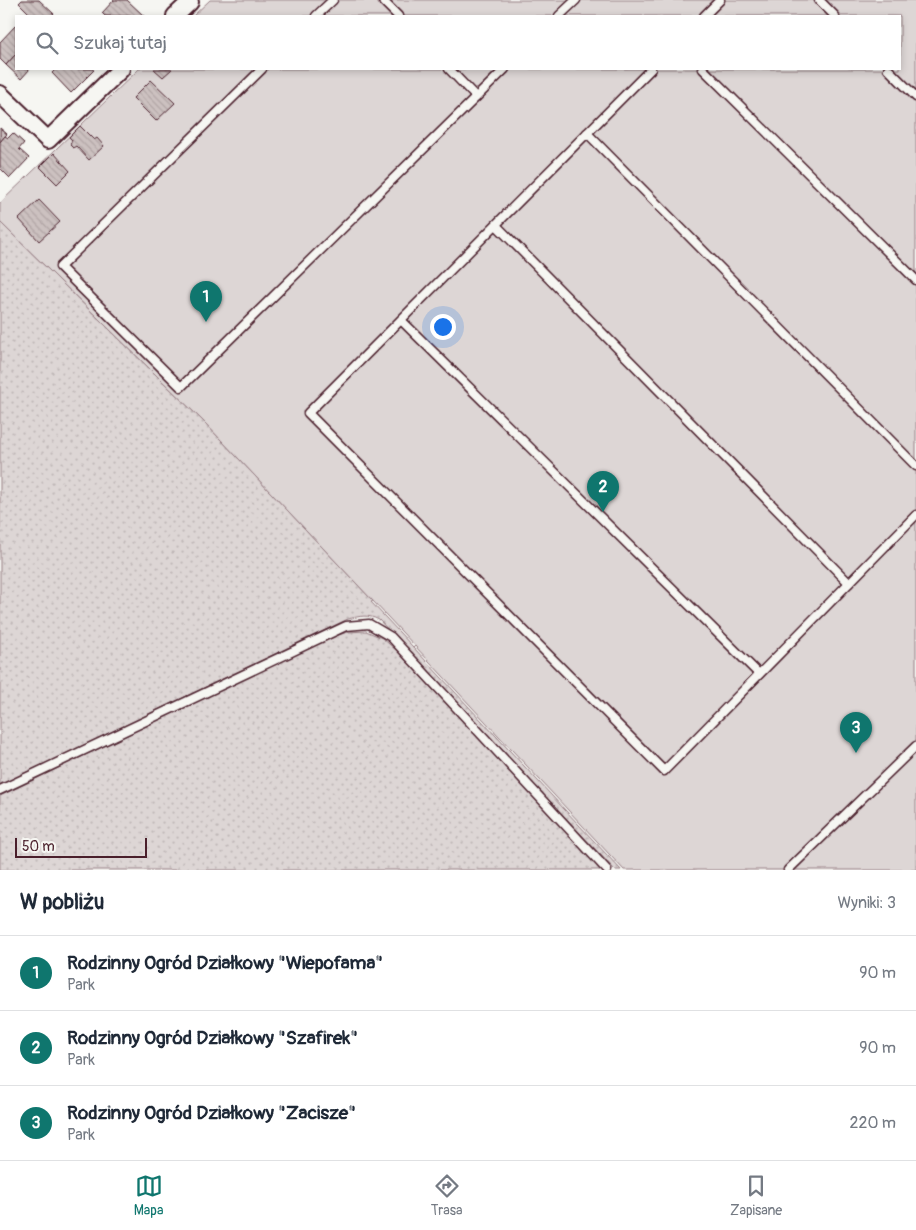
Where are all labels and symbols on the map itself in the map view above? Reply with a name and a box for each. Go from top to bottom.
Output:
pin: 1 [190,281,222,322]
your location [430,314,456,340]
pin: 2 [587,471,619,512]
pin: 3 [840,712,872,753]
scale bar [15,835,148,858]

